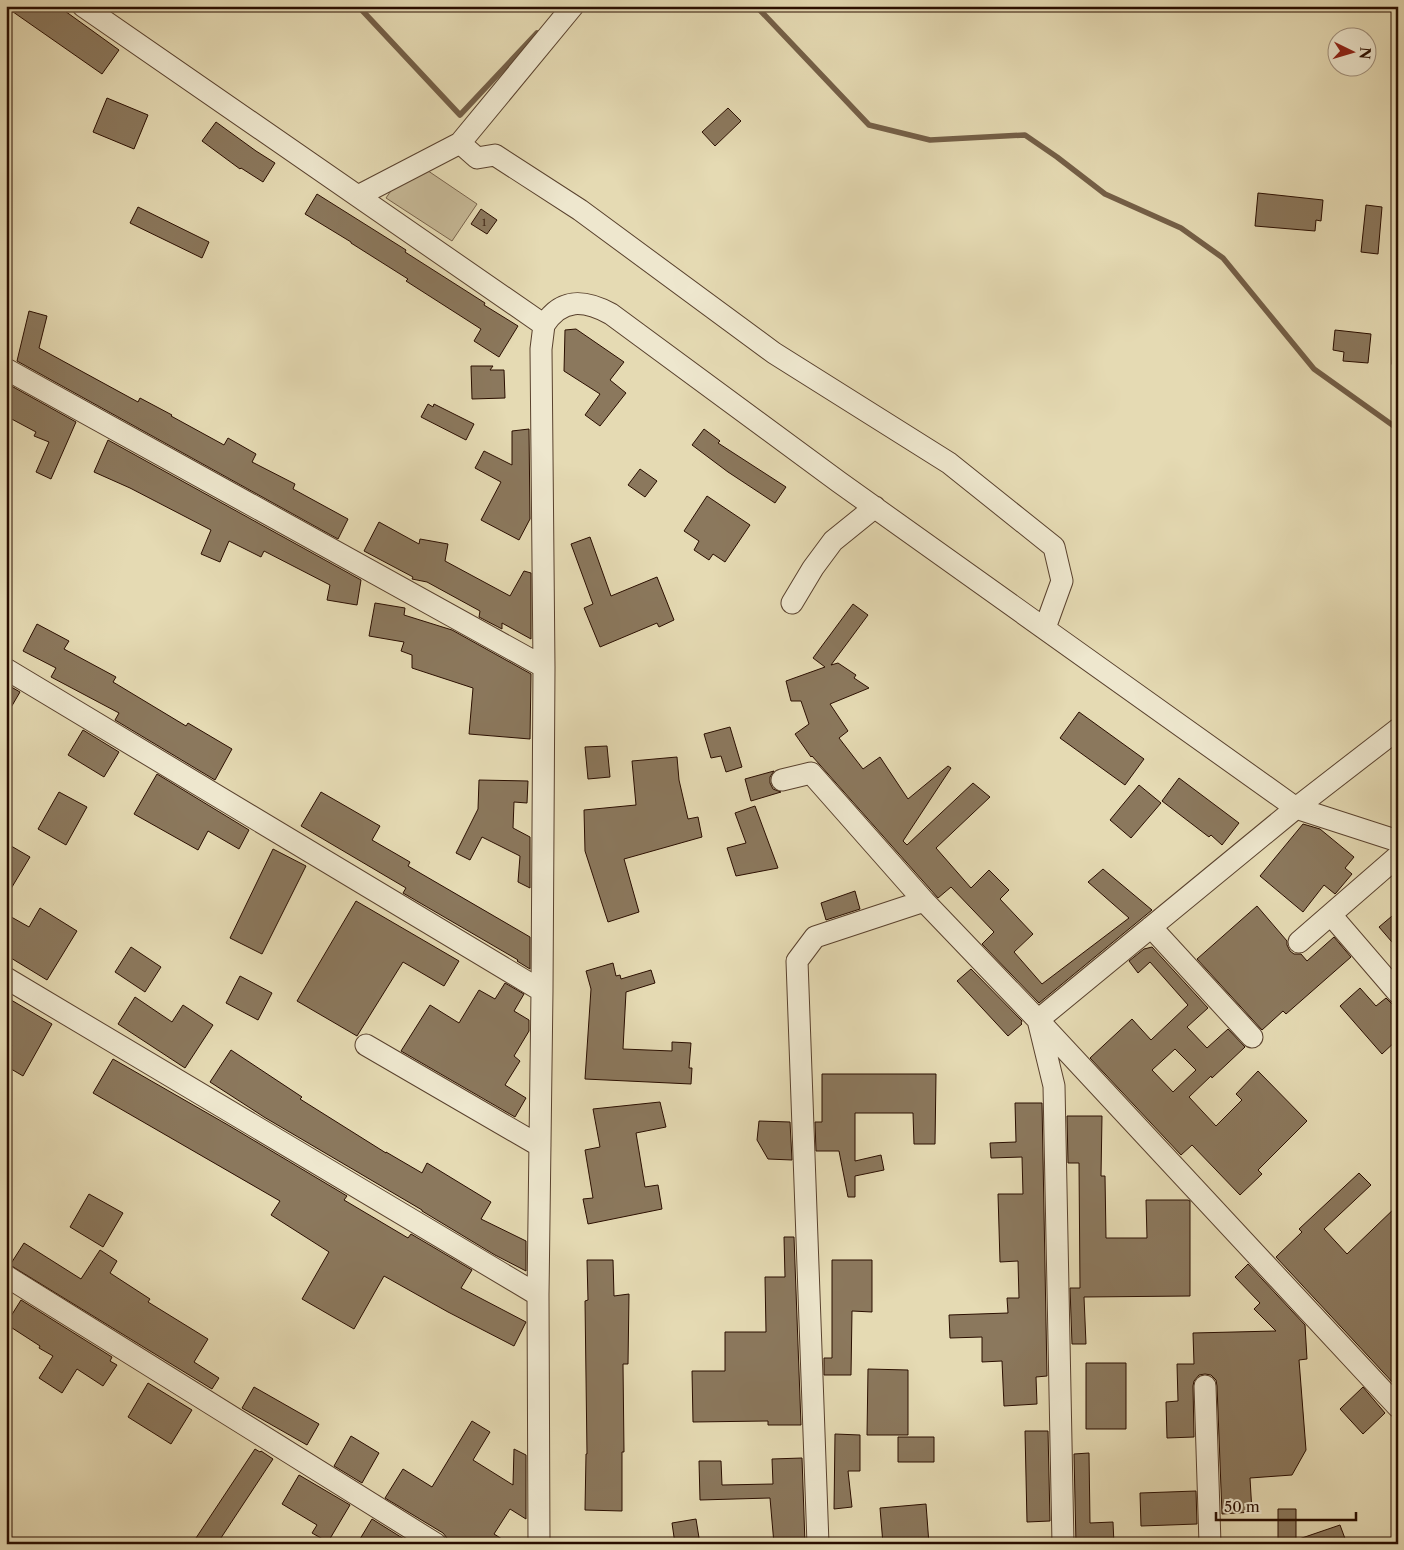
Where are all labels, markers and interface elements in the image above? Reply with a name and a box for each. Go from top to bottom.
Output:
north arrow [1326,28,1376,78]
text: N [1355,46,1374,60]
house number: 1 [482,216,487,229]
scale bar [1216,1490,1356,1522]
text: 50 m [1224,1497,1260,1516]

